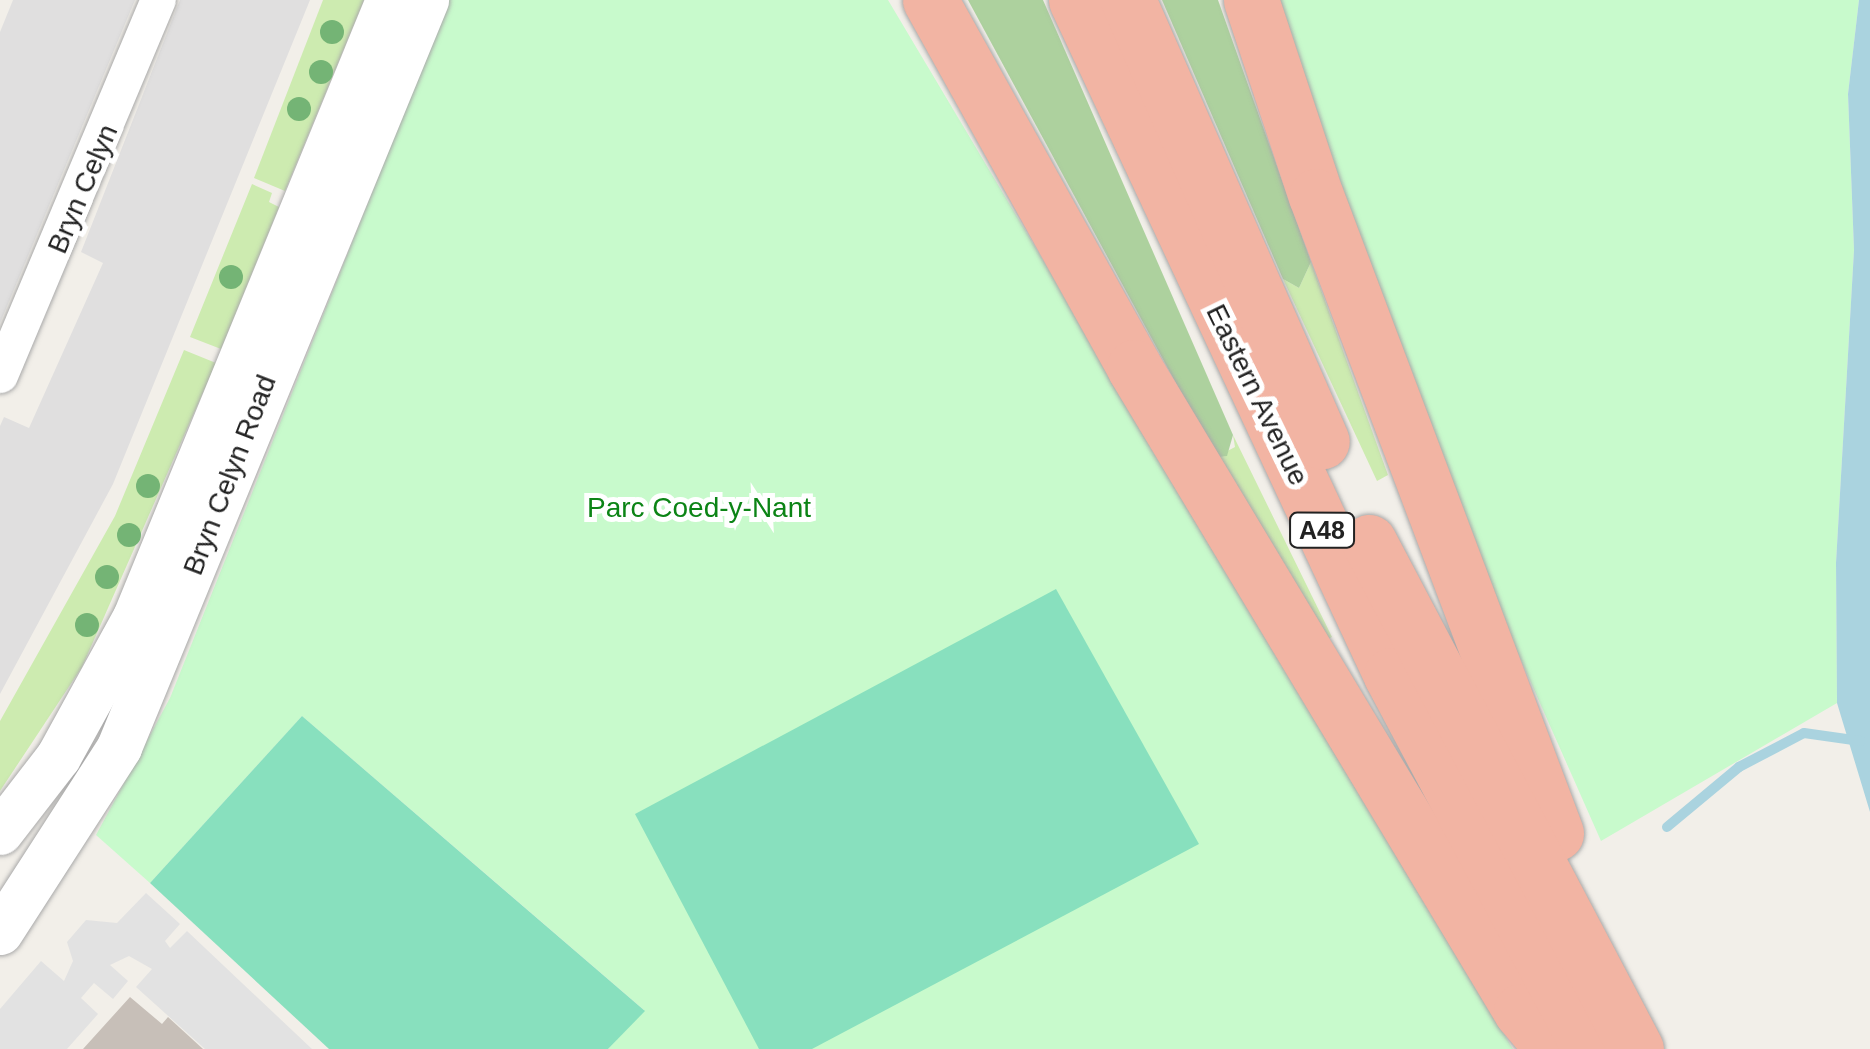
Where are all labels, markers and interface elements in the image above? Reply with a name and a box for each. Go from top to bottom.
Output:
street label: Bryn Celyn [41,119,125,259]
street label: Eastern Avenue [1198,298,1316,492]
street label: Bryn Celyn Road [176,370,284,580]
park label: Parc Coed-y-Nant [587,491,811,525]
road number: A48 [1287,510,1357,550]

